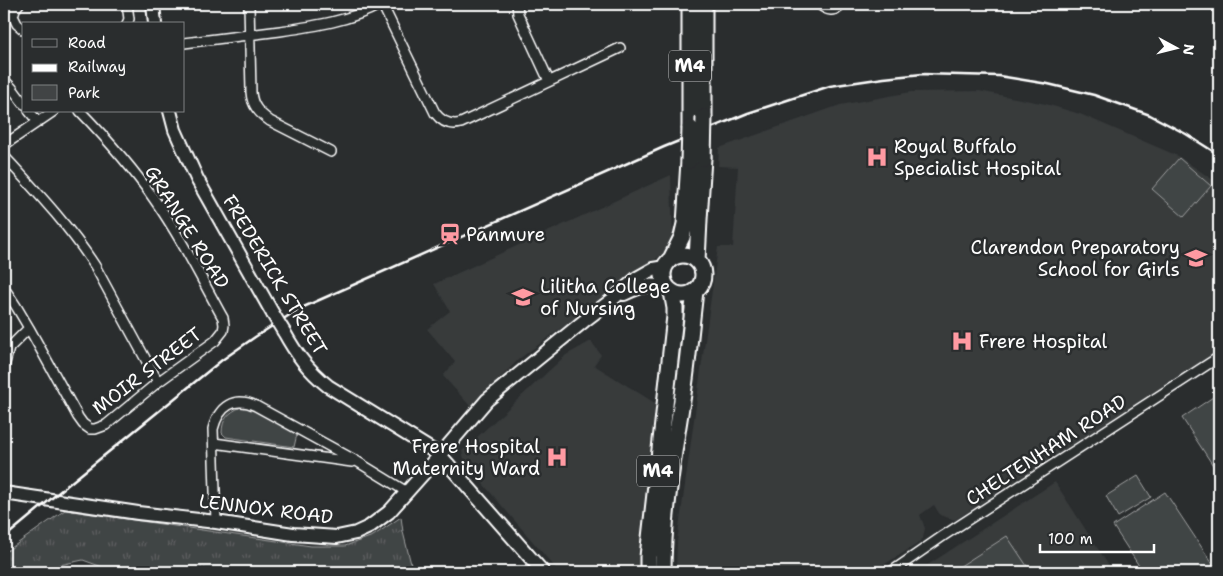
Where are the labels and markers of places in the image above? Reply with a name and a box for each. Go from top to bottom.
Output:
place label: Royal Buffalo Specialist Hospital [894,134,1061,181]
hospital icon: Royal Buffalo Specialist Hospital [864,144,890,170]
station icon: Panmure [437,221,463,247]
place label: Panmure [466,222,545,247]
place label: Clarendon Preparatory School for Girls [971,235,1180,282]
school or university icon: Clarendon Preparatory School for Girls [1183,245,1209,271]
place label: Lilitha College of Nursing [540,274,671,321]
school or university icon: Lilitha College of Nursing [510,284,536,310]
hospital icon: Frere Hospital [949,328,975,354]
place label: Frere Hospital [979,329,1108,354]
place label: Frere Hospital Maternity Ward [393,434,540,481]
hospital icon: Frere Hospital Maternity Ward [544,444,570,470]

